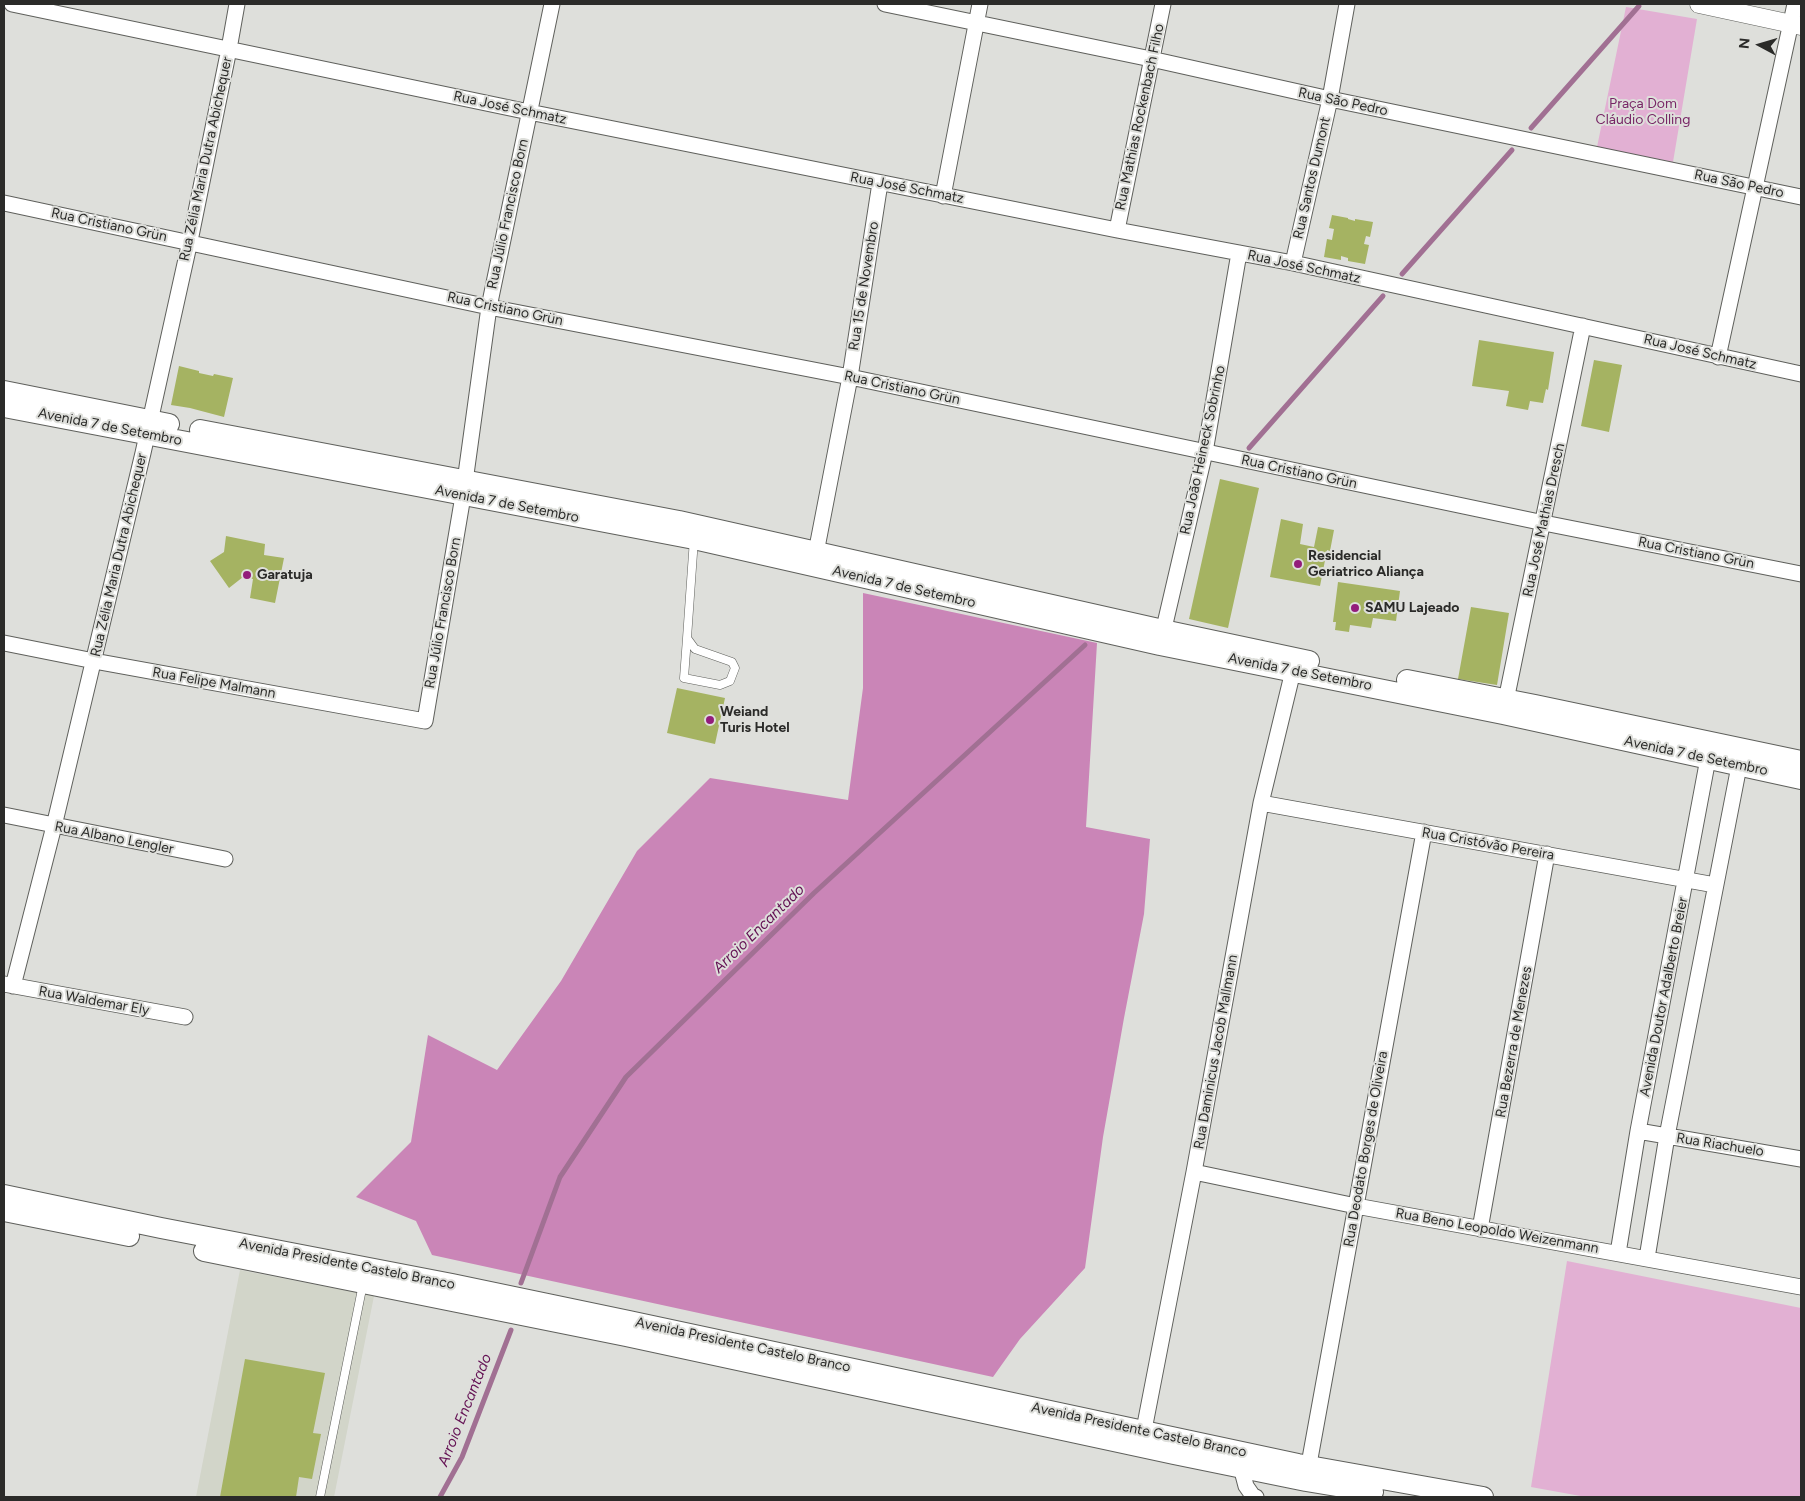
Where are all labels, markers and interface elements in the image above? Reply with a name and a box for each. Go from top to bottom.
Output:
north arrow [1735,20,1785,70]
street label: Rua Mathias Rockenbach Filho [1112,22,1168,212]
text: N [1736,37,1754,50]
street label: Rua Zélia Maria Dutra Abichequer [176,55,236,263]
street label: Rua São Pedro [1297,84,1389,120]
street label: Rua José Schmatz [452,88,568,128]
park label: Praça Dom Cláudio Colling [1596,96,1690,128]
street label: Rua Santos Dumont [1290,115,1334,241]
street label: Rua Júlio Francisco Born [484,137,532,291]
street label: Rua São Pedro [1693,166,1785,202]
street label: Rua José Schmatz [849,169,965,207]
street label: Rua Cristiano Grün [50,205,168,245]
street label: Rua 15 de Novembro [846,220,882,352]
street label: Rua José Schmatz [1246,247,1362,287]
street label: Rua Cristiano Grün [446,289,564,329]
street label: Rua José Schmatz [1642,331,1758,373]
street label: Rua João Heineck Sobrinho [1177,364,1229,536]
street label: Rua Cristiano Grün [843,368,961,408]
street label: Avenida 7 de Setembro [37,405,183,449]
street label: Rua José Mathias Dresch [1520,442,1568,598]
street label: Rua Zélia Maria Dutra Abichequer [87,451,151,659]
street label: Rua Cristiano Grün [1240,452,1358,492]
street label: Avenida 7 de Setembro [434,482,580,526]
street label: Rua Cristiano Grün [1637,534,1755,572]
street label: Rua Júlio Francisco Born [421,536,465,690]
place label: Residencial Geriatrico Aliança [1308,548,1424,580]
marker: Residencial Geriatrico Aliança [1292,558,1304,570]
street label: Avenida 7 de Setembro [831,562,977,612]
place label: Garatuja [257,567,313,583]
marker: Garatuja [241,569,253,581]
place label: SAMU Lajeado [1365,600,1459,616]
marker: SAMU Lajeado [1349,602,1361,614]
street label: Avenida 7 de Setembro [1227,650,1373,694]
street label: Rua Felipe Malmann [151,664,277,702]
place label: Weiand Turis Hotel [720,704,790,736]
marker: Weiand Turis Hotel [704,714,716,726]
street label: Avenida 7 de Setembro [1623,733,1769,779]
street label: Rua Albano Lengler [53,818,175,858]
street label: Rua Cristóvão Pereira [1421,824,1555,864]
water label: Arroio Encantado [710,881,808,977]
street label: Avenida Doutor Adalberto Breier [1636,896,1692,1098]
street label: Rua Daminicus Jacob Mallmann [1191,954,1241,1150]
street label: Rua Bezerra de Menezes [1492,965,1536,1119]
street label: Rua Waldemar Ely [37,983,151,1019]
street label: Rua Deodato Borges de Oliveira [1341,1050,1391,1248]
street label: Rua Riachuelo [1675,1130,1765,1160]
street label: Rua Beno Leopoldo Weizenmann [1394,1205,1600,1257]
street label: Avenida Presidente Castelo Branco [238,1235,456,1293]
street label: Avenida Presidente Castelo Branco [634,1314,852,1376]
water label: Arroio Encantado [434,1351,496,1469]
street label: Avenida Presidente Castelo Branco [1030,1399,1248,1461]

